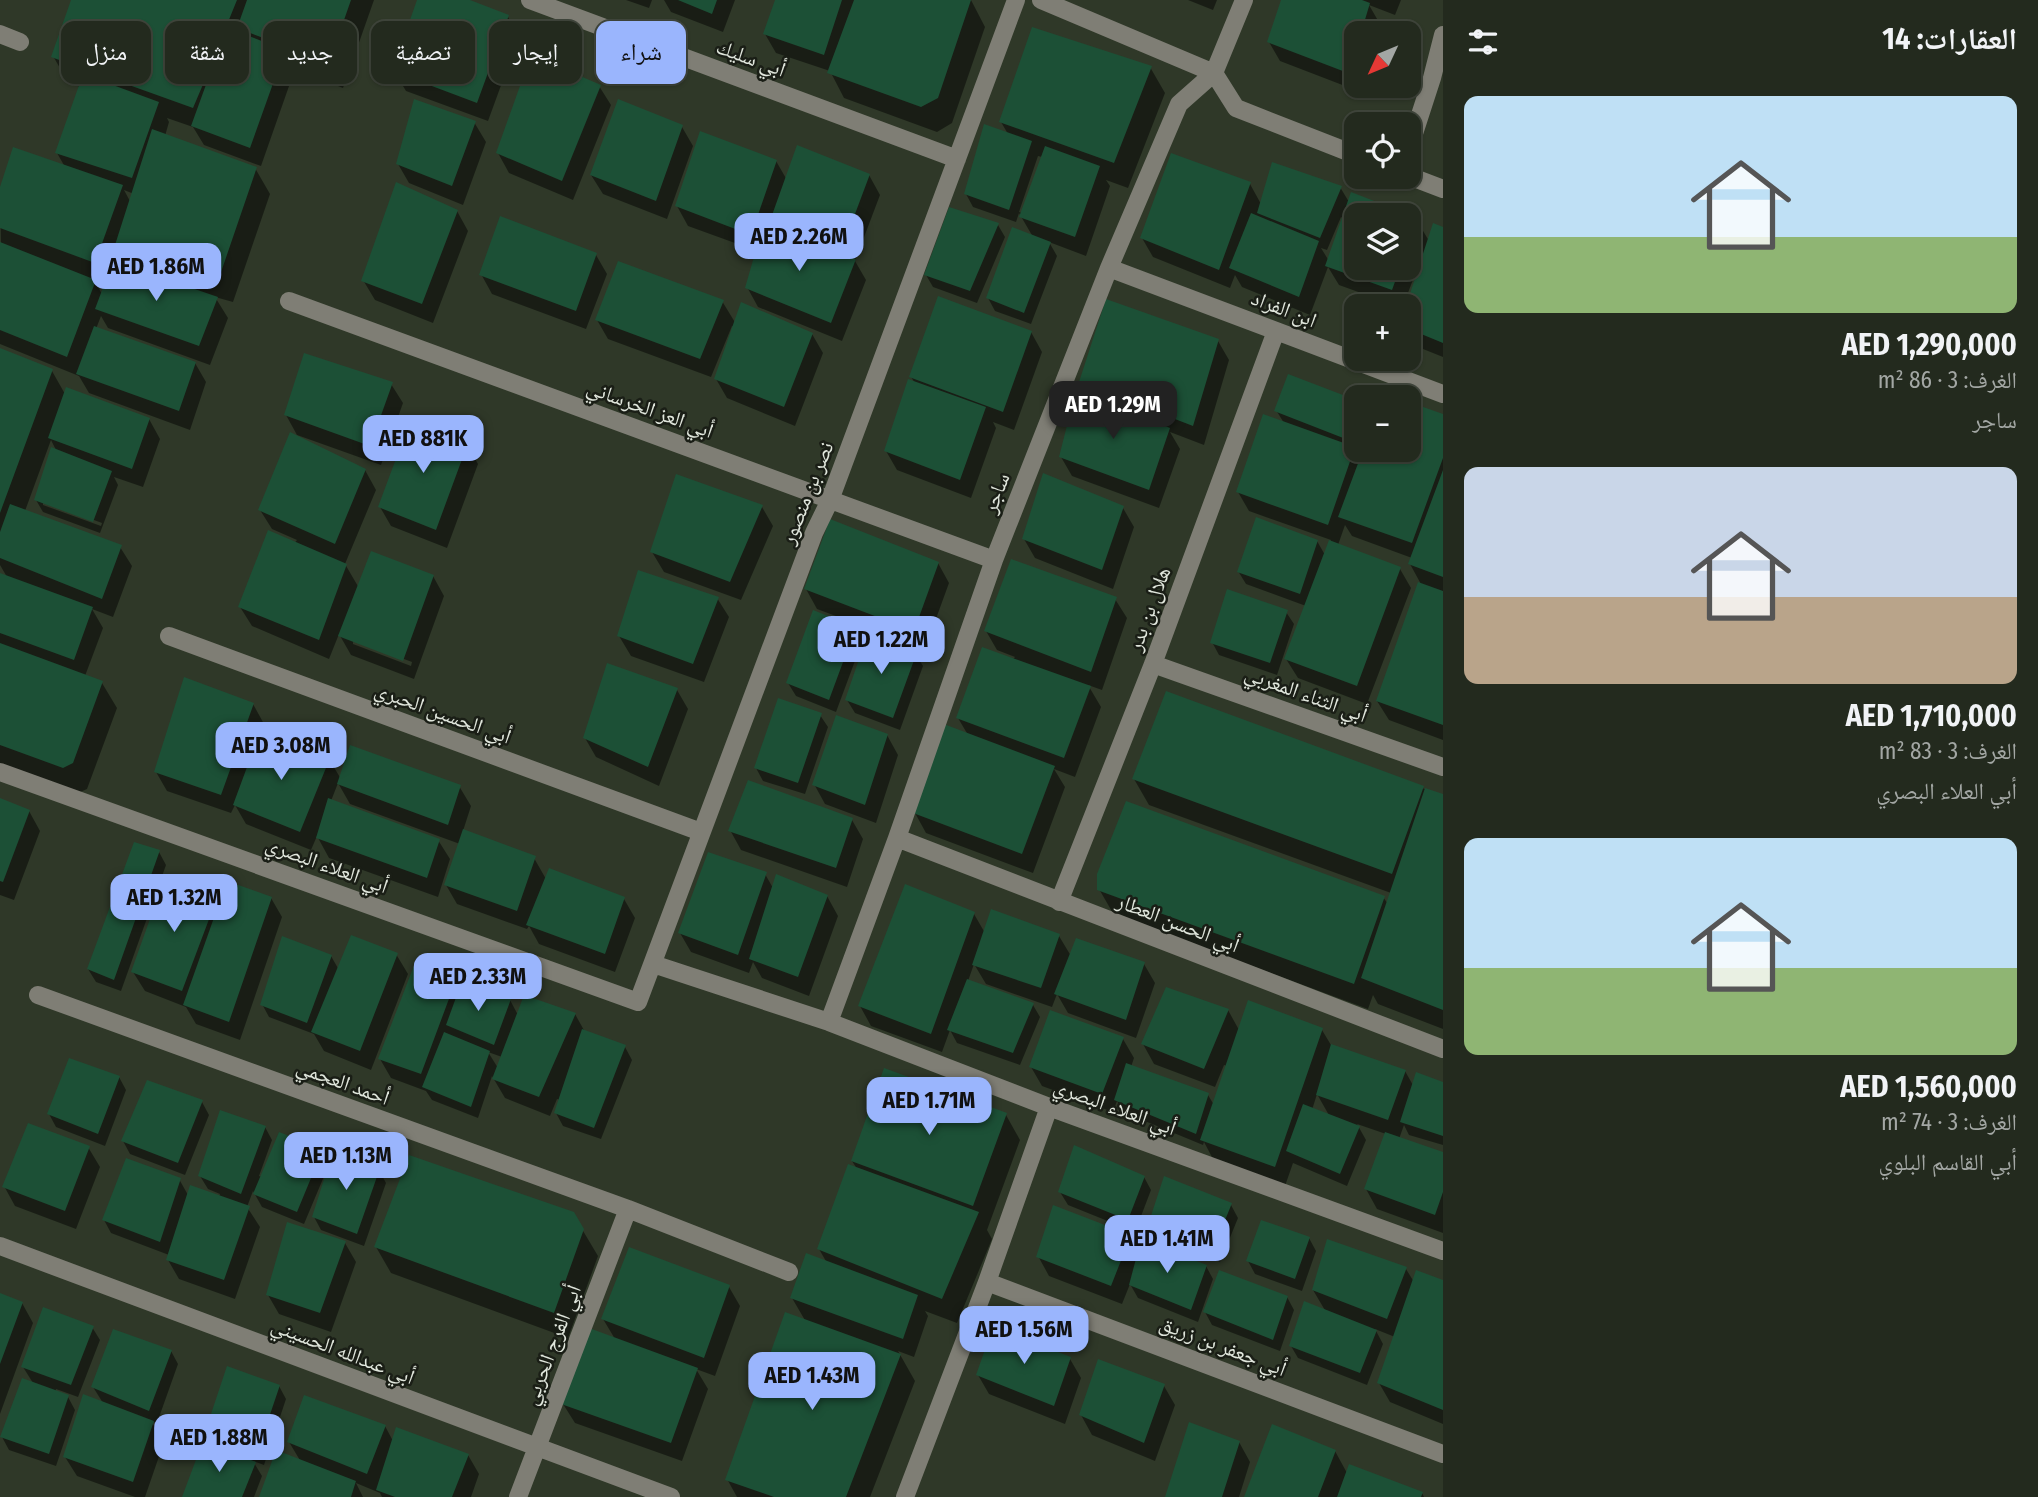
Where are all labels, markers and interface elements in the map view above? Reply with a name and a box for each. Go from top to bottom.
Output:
chip: منزل [61,21,151,84]
chip: شقة [165,21,249,84]
chip: جديد [263,21,357,84]
chip: تصفية [371,21,475,84]
chip: إيجار [489,21,582,84]
chip: شراء [596,21,686,84]
north arrow [1344,21,1421,98]
map controls [1344,21,1421,462]
text: العقارات: 14 [1882,21,2017,57]
icon: filters [1464,23,1502,61]
street label: أبي سليك [712,33,789,86]
button: locate [1344,112,1421,189]
icon: home [1678,142,1804,268]
button: layers [1344,203,1421,280]
pin: AED 2.26M [719,214,879,273]
text: AED 2.26M [750,222,848,250]
pin: AED 1.86M [76,244,236,303]
text: AED 1.86M [107,252,205,280]
street label: ابن الفراد [1248,285,1320,333]
button: + [1344,294,1421,371]
text: AED 1,290,000 [1842,327,2017,363]
text: الغرف: 3 · 86 m² [1878,366,2017,394]
street label: أبي العز الخرساني [582,374,717,447]
pin: AED 1.29M [1033,382,1193,441]
button: − [1344,385,1421,462]
text: AED 1.29M [1065,390,1161,418]
text: ساجر [1972,406,2017,434]
pin: AED 881K [351,416,495,475]
text: AED 881K [379,424,467,452]
street label: نصر بن منصور [774,438,839,549]
street label: ساجر [976,469,1015,518]
icon: home [1678,513,1804,639]
street label: هلال بن بدر [1121,563,1176,656]
pin: AED 1.22M [801,616,961,676]
text: AED 1.22M [834,625,928,653]
street label: أبي الثناء المغربي [1240,660,1371,731]
street label: أبي الحسين الحبري [370,676,515,753]
text: AED 1,710,000 [1846,698,2017,734]
pin: AED 3.08M [201,722,361,782]
text: AED 3.08M [232,731,330,759]
text: الغرف: 3 · 83 m² [1879,737,2017,765]
text: أبي العلاء البصري [1876,777,2017,805]
street label: أبي العلاء البصري [261,831,392,902]
pin: AED 1.32M [94,874,254,934]
text: AED 1.32M [126,883,222,911]
icon: home [1678,884,1804,1010]
street label: أبي الحسن العطار [1111,887,1243,961]
pin: AED 2.33M [398,954,558,1013]
text: AED 2.33M [430,962,526,990]
street label: أحمد العجمي [292,1053,393,1114]
text: AED 1,560,000 [1840,1069,2017,1105]
street label: أبي العلاء البصري [1049,1073,1180,1144]
pin: AED 1.71M [849,1078,1009,1137]
text: AED 1.71M [883,1086,975,1114]
text: الغرف: 3 · 74 m² [1881,1108,2017,1136]
pin: AED 1.13M [266,1132,426,1192]
text: AED 1.13M [300,1141,392,1169]
text: أبي القاسم البلوي [1879,1148,2017,1176]
pin: AED 1.41M [1087,1216,1247,1275]
text: AED 1.41M [1121,1224,1213,1252]
street label: أبي الفرج الحربي [517,1281,590,1410]
pin: AED 1.56M [944,1306,1104,1366]
street label: أبي جعفر بن زريق [1155,1310,1290,1385]
street label: أبي عبدالله الحسيني [267,1312,418,1393]
text: AED 1.56M [976,1315,1072,1343]
pin: AED 1.43M [732,1352,892,1412]
text: AED 1.43M [764,1361,860,1389]
pin: AED 1.88M [139,1414,299,1474]
text: AED 1.88M [170,1423,268,1451]

